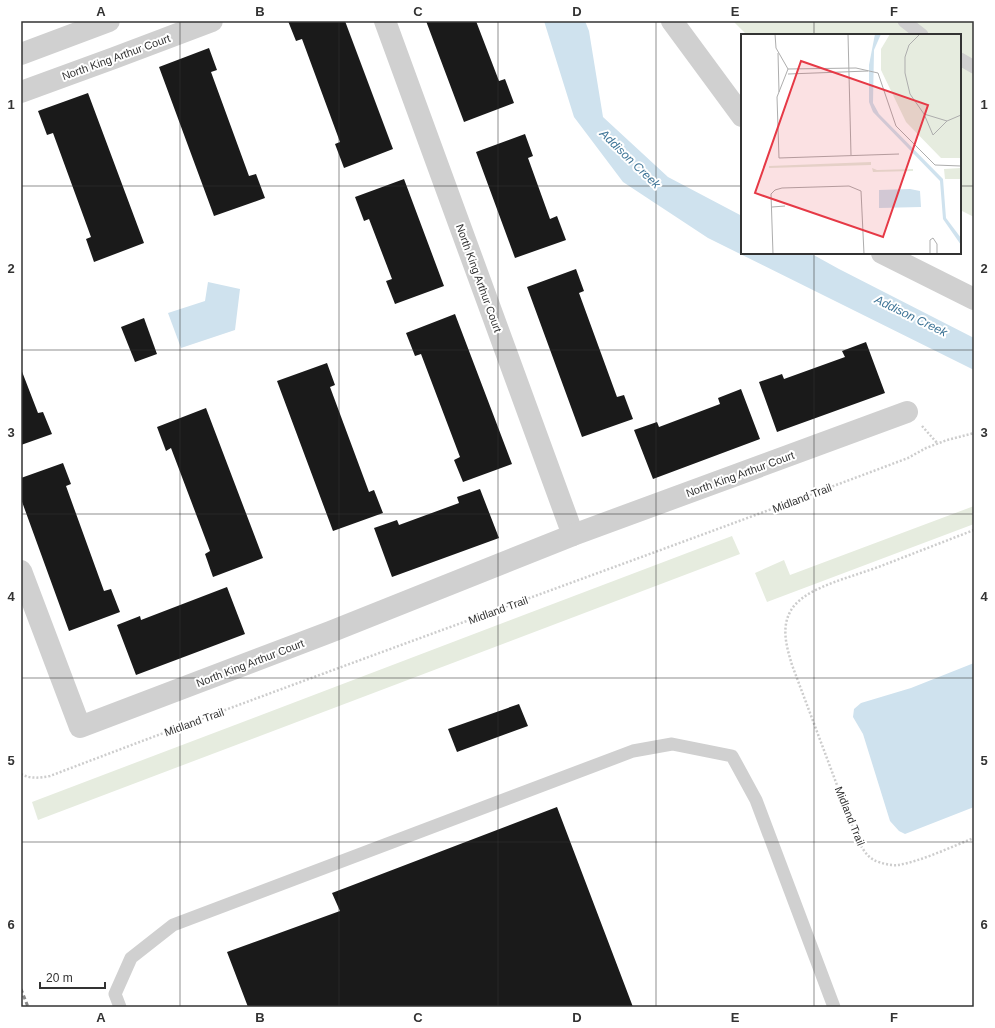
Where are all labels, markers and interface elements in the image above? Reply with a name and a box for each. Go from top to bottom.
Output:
text: A [96,4,106,19]
text: B [255,4,265,19]
text: C [413,4,423,19]
text: D [572,4,582,19]
text: E [731,4,740,19]
text: F [890,4,898,19]
street label: North King Arthur Court [60,32,172,82]
inset map [741,34,961,254]
text: 1 [7,97,15,112]
text: 1 [980,97,988,112]
water label: Addison Creek [596,126,664,192]
street label: North King Arthur Court [454,222,504,334]
text: 2 [7,261,15,276]
text: 2 [980,261,988,276]
water label: Addison Creek [872,292,950,340]
text: 3 [7,425,15,440]
text: 3 [980,425,988,440]
street label: North King Arthur Court [684,449,796,499]
street label: Midland Trail [771,481,833,515]
text: 4 [7,589,15,604]
text: 4 [980,589,988,604]
street label: Midland Trail [467,594,529,626]
street label: North King Arthur Court [194,637,306,689]
street label: Midland Trail [163,706,225,738]
text: 5 [7,753,15,768]
text: 5 [980,753,988,768]
street label: Midland Trail [833,785,867,847]
text: 6 [7,917,15,932]
text: 6 [980,917,988,932]
scale bar [40,964,105,990]
text: 20 m [46,971,73,985]
text: A [96,1010,106,1025]
text: B [255,1010,265,1025]
text: C [413,1010,423,1025]
text: D [572,1010,582,1025]
text: E [731,1010,740,1025]
text: F [890,1010,898,1025]

